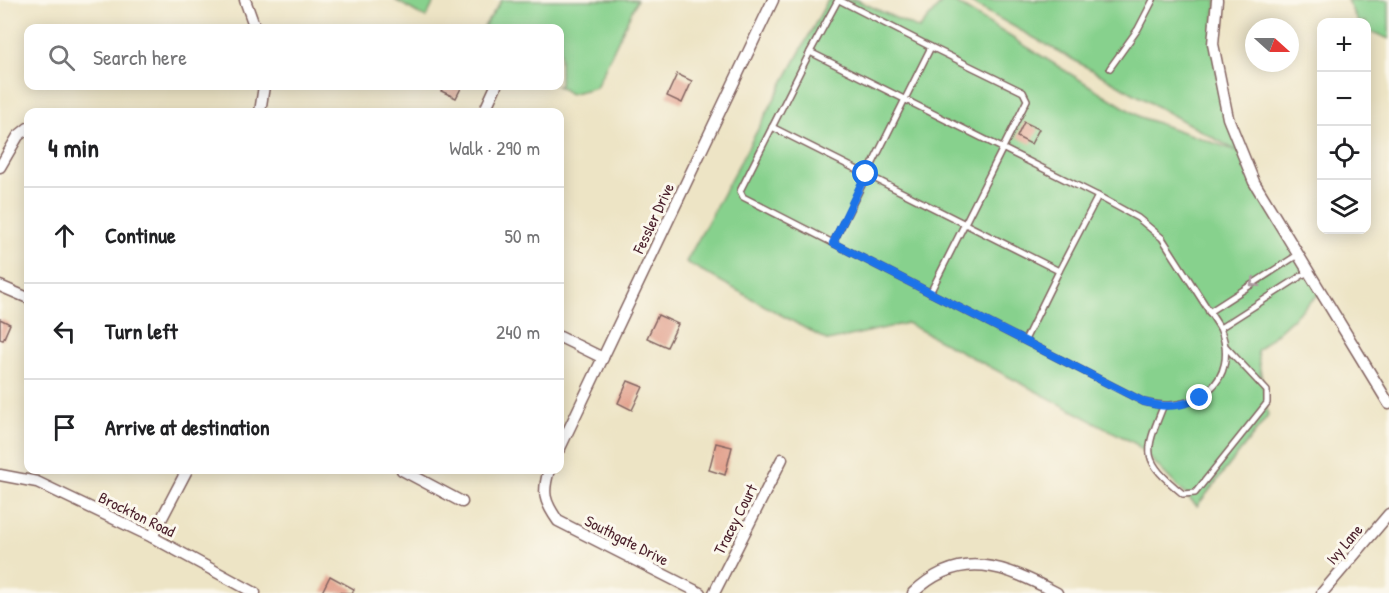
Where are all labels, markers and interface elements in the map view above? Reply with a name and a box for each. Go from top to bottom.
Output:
north arrow [1245,18,1299,72]
map controls [1317,18,1371,234]
button: + [1317,18,1371,72]
search box [24,24,564,90]
icon: search [45,41,78,74]
text: Search here [93,42,187,72]
button: − [1317,72,1371,126]
button: locate [1317,126,1371,180]
text: 4 min [48,130,99,165]
text: Walk · 290 m [449,134,540,161]
route start [852,160,878,186]
street label: Fessler Drive [627,179,679,258]
button: layers [1317,180,1371,234]
icon: ahead [48,219,81,252]
text: Continue [105,220,176,250]
text: 50 m [504,222,540,249]
one-way arrow [1250,276,1261,287]
icon: left [48,315,81,348]
text: Turn left [105,316,178,346]
text: 240 m [496,318,540,345]
route end [1186,384,1212,410]
icon: arrive [48,411,81,444]
text: Arrive at destination [105,412,270,442]
street label: Tracey Court [708,480,762,558]
street label: Brockton Road [95,486,179,542]
street label: Southgate Drive [581,509,673,571]
street label: Ivy Lane [1321,519,1368,569]

